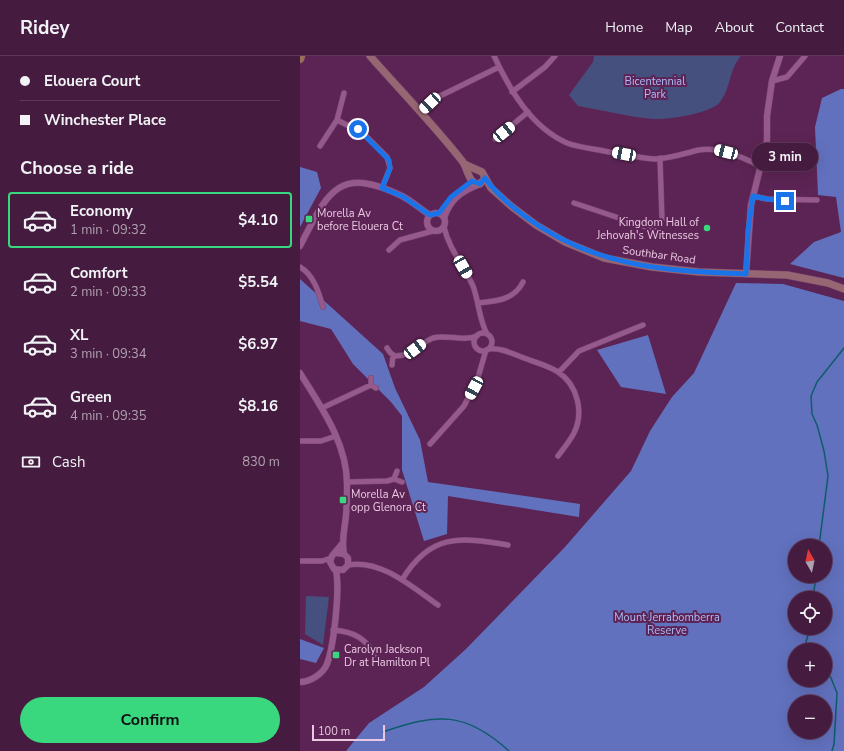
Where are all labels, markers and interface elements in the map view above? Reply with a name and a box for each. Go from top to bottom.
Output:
text: Ridey [20,15,69,41]
text: Home [605,18,643,37]
text: Map [665,18,693,37]
text: About [715,18,754,37]
text: Contact [776,18,824,37]
text: Elouera Court [44,71,140,91]
park label: Bicentennial Park [625,74,686,102]
car [417,90,443,116]
text: Winchester Place [44,110,166,130]
route start [349,120,367,138]
car [491,120,517,144]
car [713,143,739,161]
callout: 3 min [752,143,818,171]
car [611,146,637,162]
text: 3 min [768,148,802,166]
text: Choose a ride [20,156,134,180]
route end [776,192,794,210]
text: Economy [70,201,133,221]
icon: car [22,202,58,238]
place label: Morella Av before Elouera Ct [317,206,403,234]
text: $4.10 [238,210,278,230]
marker: Morella Av before Elouera Ct [304,214,314,224]
place label: Kingdom Hall of Jehovah's Witnesses [596,215,699,243]
text: 1 min · 09:32 [70,221,146,239]
marker: Kingdom Hall of Jehovah's Witnesses [702,223,712,233]
street label: Southbar Road [621,242,697,268]
car [452,254,474,280]
text: Comfort [70,263,127,283]
icon: car [22,264,58,300]
text: $5.54 [238,272,278,292]
text: 2 min · 09:33 [70,283,146,301]
text: XL [70,325,89,345]
icon: car [22,326,58,362]
text: $6.97 [238,334,278,354]
car [402,337,428,361]
text: 3 min · 09:34 [70,345,146,363]
car [463,375,485,401]
text: Green [70,387,112,407]
icon: car [22,388,58,424]
text: $8.16 [238,396,278,416]
text: 4 min · 09:35 [70,407,146,425]
icon: cash [20,451,42,473]
text: Cash [52,452,86,472]
text: 830 m [242,453,280,471]
place label: Morella Av opp Glenora Ct [351,487,426,515]
marker: Morella Av opp Glenora Ct [338,495,348,505]
north arrow [788,539,832,583]
map controls [788,539,832,739]
button: locate [788,591,832,635]
park label: Mount Jerrabomberra Reserve [614,610,720,638]
place label: Carolyn Jackson Dr at Hamilton Pl [344,642,431,670]
button: + [788,643,832,687]
marker: Carolyn Jackson Dr at Hamilton Pl [331,650,341,660]
button: − [788,695,832,739]
button: Confirm [20,697,280,743]
scale bar [312,723,385,742]
text: 100 m [318,724,350,739]

